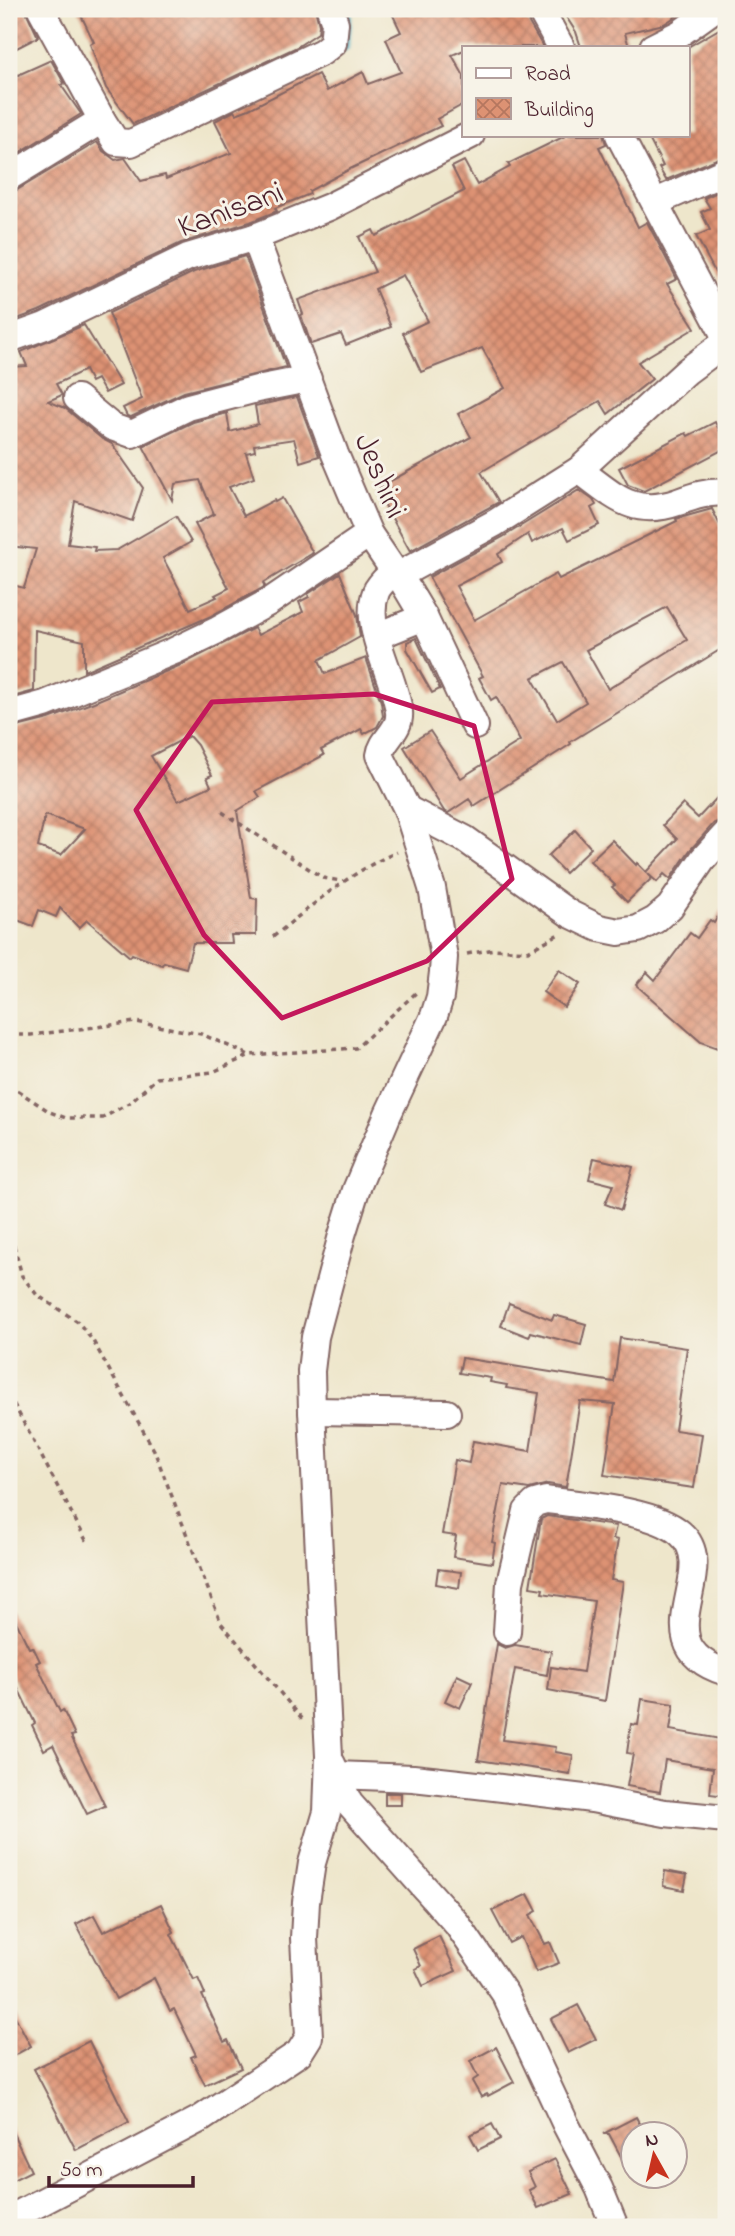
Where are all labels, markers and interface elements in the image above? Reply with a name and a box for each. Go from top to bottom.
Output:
legend [462,46,690,136]
text: Road [525,60,571,90]
text: Building [524,96,594,128]
street label: Kanisani [172,170,291,252]
street label: Jeshini [340,426,418,526]
north arrow [620,2120,690,2190]
text: N [644,2126,660,2155]
scale bar [49,2145,192,2189]
text: 50 m [60,2156,103,2186]

